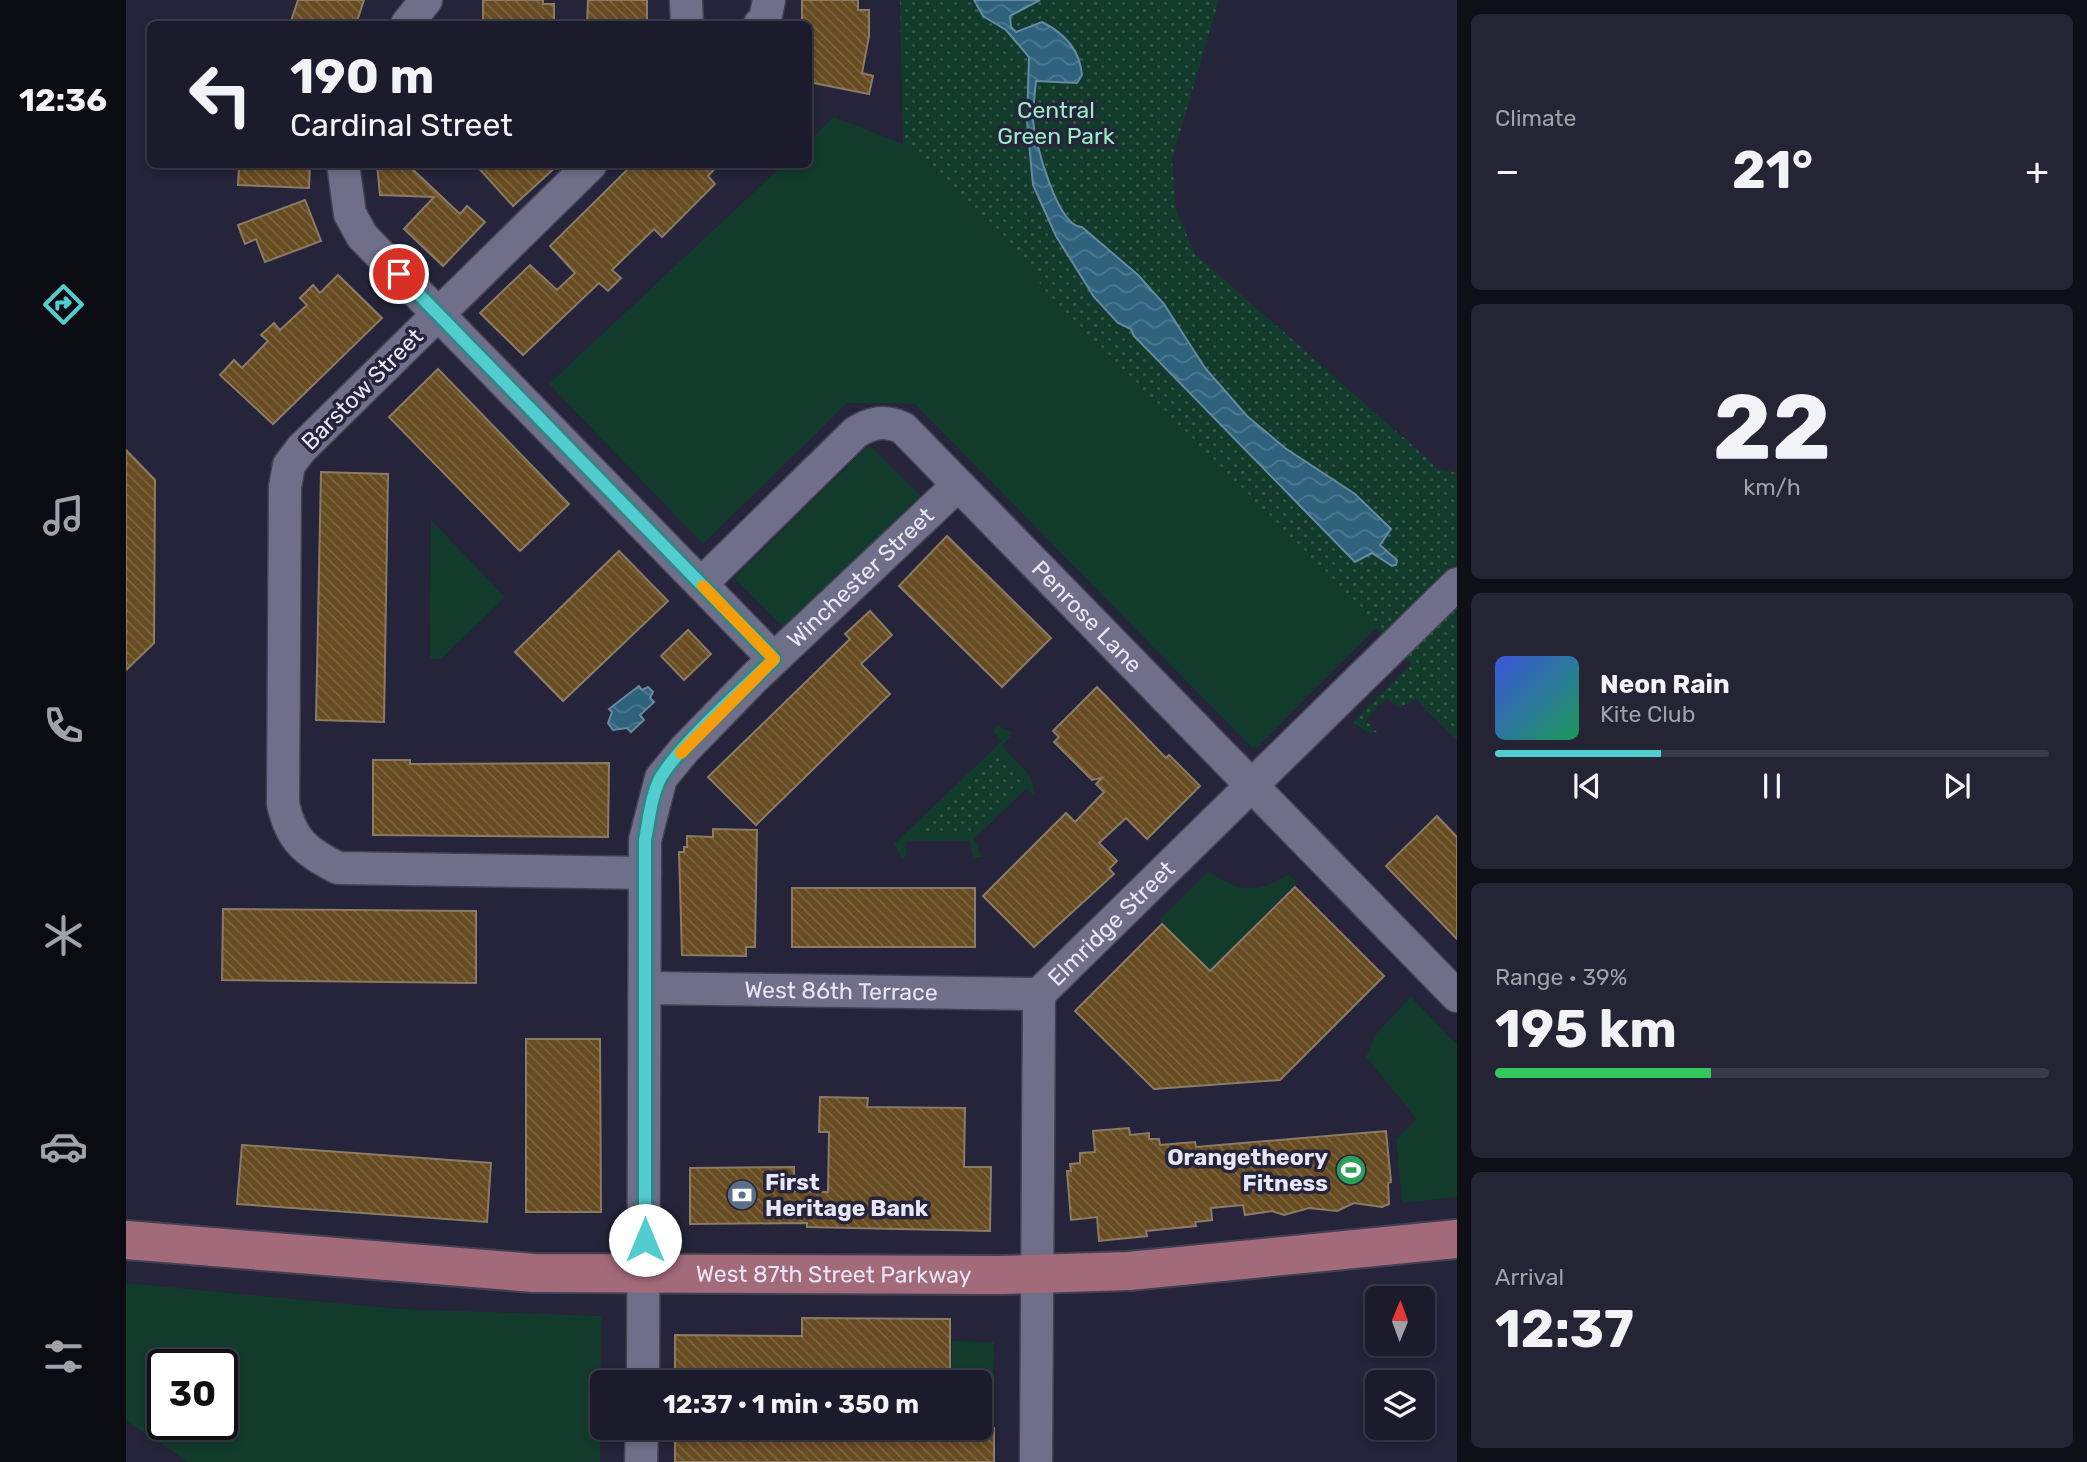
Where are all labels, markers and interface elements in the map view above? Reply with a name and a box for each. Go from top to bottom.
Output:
text: 190 m [290,47,434,105]
icon: left [175,49,266,140]
text: 12:36 [19,81,107,119]
park label: Central Green Park [997,96,1115,150]
text: Climate [1495,104,1576,132]
text: Cardinal Street [290,106,513,144]
text: 21° [1732,139,1813,201]
text: − [1495,148,1520,194]
text: + [2025,148,2049,194]
pin [369,244,429,304]
icon: arrive [380,255,418,293]
icon: directions [39,280,88,329]
street label: Barstow Street [295,322,429,456]
text: 22 [1713,373,1831,481]
text: km/h [1743,473,1801,501]
icon: music [39,491,88,540]
street label: Winchester Street [781,501,939,653]
street label: Penrose Lane [1026,555,1148,679]
text: Neon Rain [1600,669,1730,700]
text: Kite Club [1600,700,1695,728]
icon: phone [39,701,88,750]
icon: previous [1568,767,1606,805]
icon: pause [1753,767,1791,805]
icon: next [1938,767,1976,805]
street label: Elmridge Street [1042,855,1180,992]
icon: climate [39,911,88,960]
text: Range · 39% [1495,963,1627,991]
street label: West 86th Terrace [744,976,938,1006]
text: 195 km [1495,998,1677,1060]
icon: car [39,1122,88,1171]
place label: Orangetheory Fitness [1167,1143,1328,1197]
sports icon: Orangetheory Fitness [1334,1153,1368,1187]
place label: First Heritage Bank [765,1168,929,1222]
bank icon: First Heritage Bank [725,1178,759,1212]
position arrow [608,1203,682,1277]
street label: West 87th Street Parkway [696,1260,972,1289]
text: Arrival [1495,1263,1564,1291]
north arrow [1365,1286,1435,1356]
map controls [1365,1286,1435,1440]
text: 12:37 [1495,1298,1634,1360]
icon: filters [39,1332,88,1381]
speed limit sign: 30 [147,1349,238,1440]
button: layers [1365,1370,1435,1440]
text: 12:37 · 1 min · 350 m [663,1389,919,1420]

